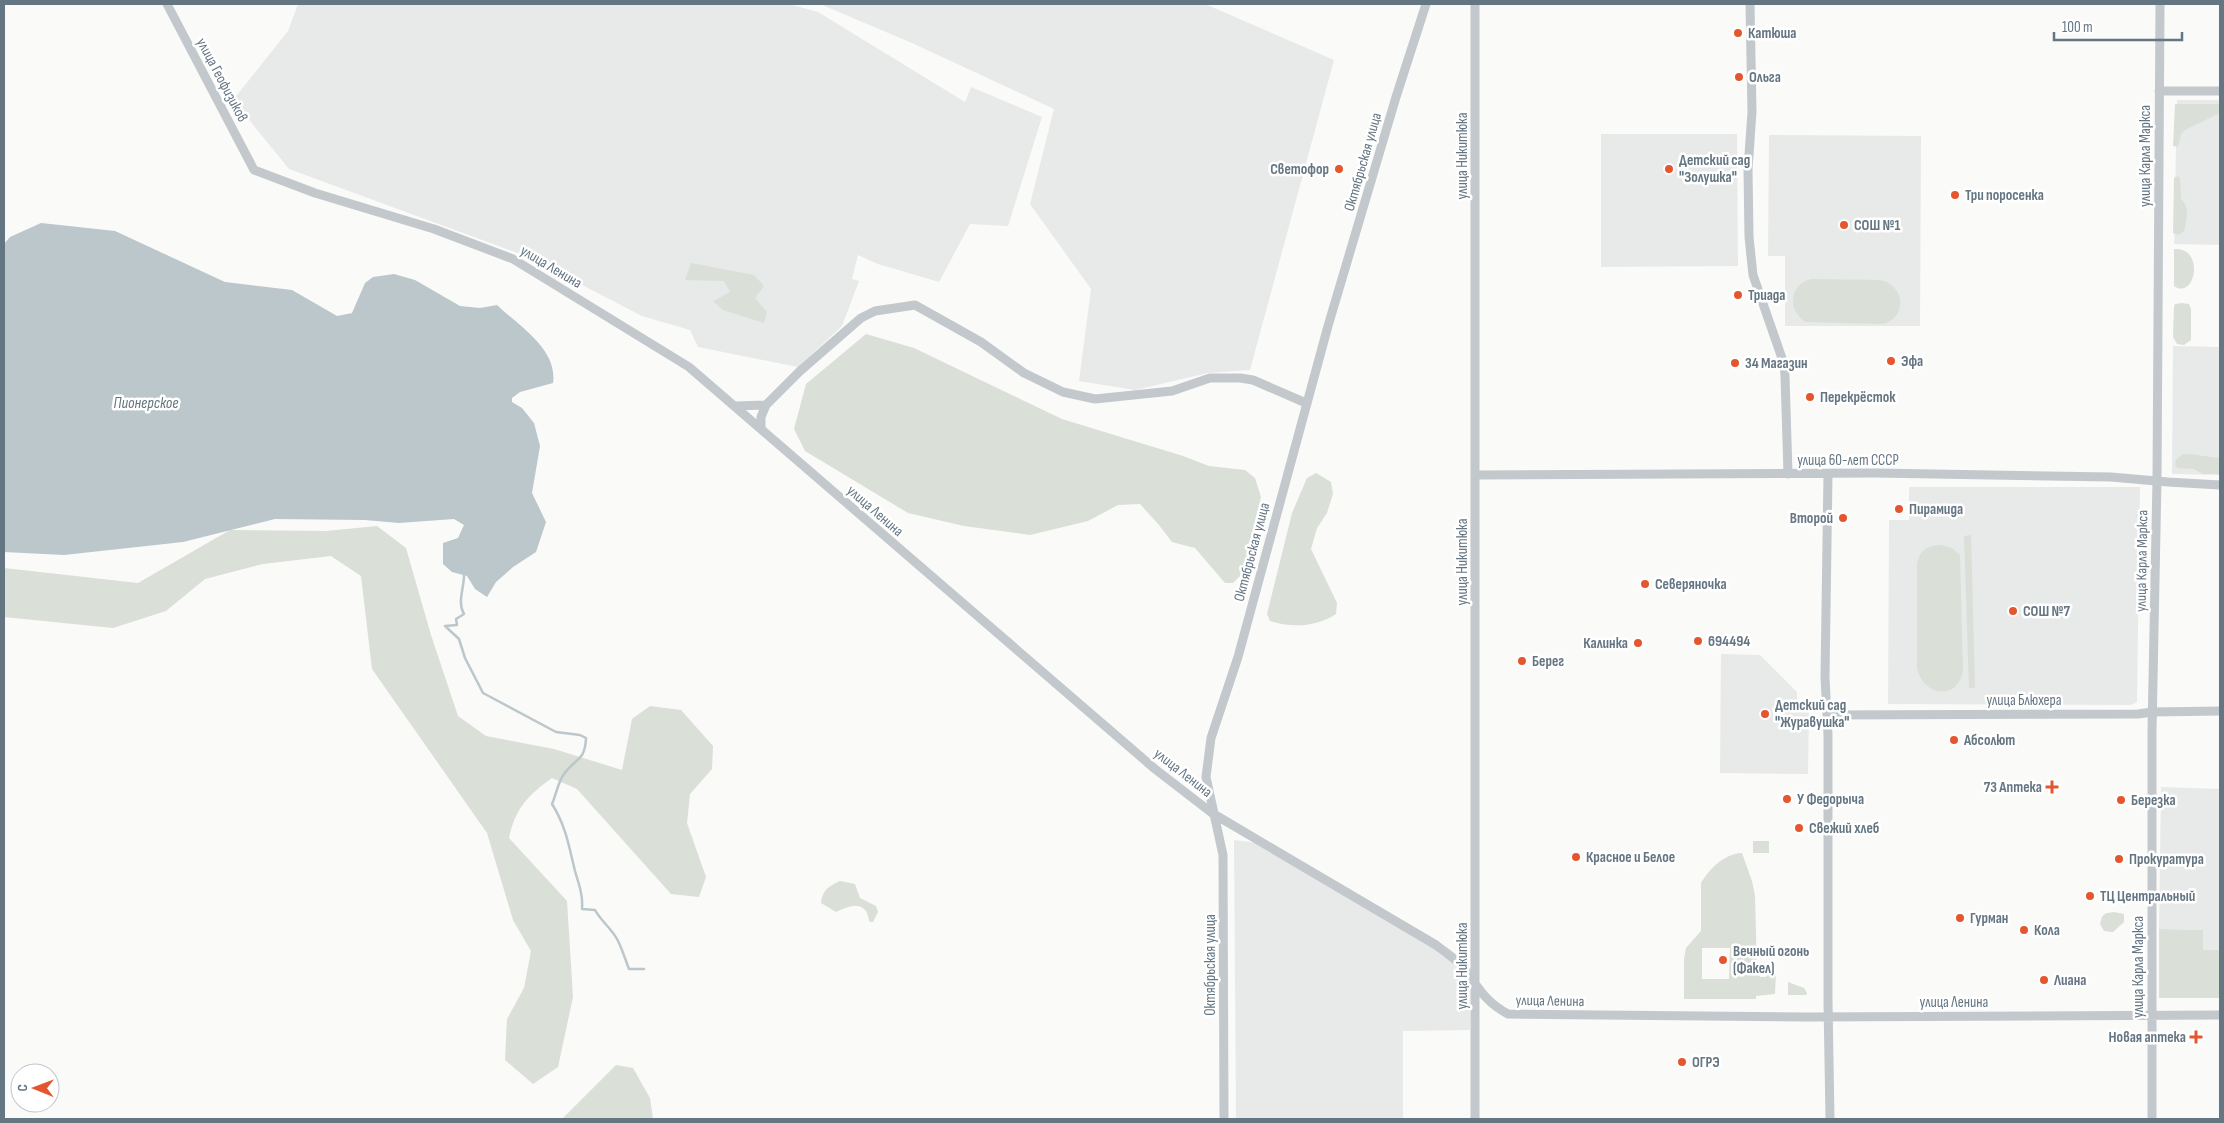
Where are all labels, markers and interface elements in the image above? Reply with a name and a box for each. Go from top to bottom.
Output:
scale bar [2054,10,2182,42]
text: 100 m [2062,18,2093,37]
place label: Катюша [1748,24,1796,43]
marker: Катюша [1732,27,1744,39]
street label: улица Геофизиков [192,35,252,125]
place label: Ольга [1749,68,1781,87]
marker: Ольга [1733,71,1745,83]
street label: улица Карла Маркса [2136,105,2155,207]
street label: Октябрьская улица [1340,110,1386,213]
street label: улица Никитюка [1453,112,1472,199]
place label: Детский сад "Золушка" [1679,151,1750,187]
place label: Светофор [1270,160,1329,179]
marker: Светофор [1333,163,1345,175]
marker: Детский сад "Золушка" [1663,163,1675,175]
place label: Три поросенка [1965,186,2044,205]
marker: Три поросенка [1949,189,1961,201]
place label: СОШ №1 [1854,216,1900,235]
marker: СОШ №1 [1838,219,1850,231]
street label: улица Ленина [517,241,586,293]
place label: Триада [1748,286,1786,305]
marker: Триада [1732,289,1744,301]
place label: Эфа [1901,352,1923,371]
place label: 34 Магазин [1745,354,1808,373]
marker: Эфа [1885,355,1897,367]
marker: 34 Магазин [1729,357,1741,369]
place label: Перекрёсток [1820,388,1896,407]
marker: Перекрёсток [1804,391,1816,403]
water label: Пионерское [113,394,179,413]
street label: улица 60-лет СССР [1797,451,1899,470]
street label: улица Ленина [843,481,907,541]
street label: Октябрьская улица [1230,500,1274,604]
place label: Пирамида [1909,500,1963,519]
marker: Пирамида [1893,503,1905,515]
place label: Второй [1790,509,1833,528]
street label: улица Карла Маркса [2132,510,2152,612]
marker: Второй [1837,512,1849,524]
street label: улица Никитюка [1453,518,1472,605]
place label: Северяночка [1655,575,1727,594]
marker: Северяночка [1639,578,1651,590]
place label: СОШ №7 [2023,602,2070,621]
marker: СОШ №7 [2007,605,2019,617]
place label: 694494 [1708,632,1750,651]
place label: Калинка [1583,634,1628,653]
marker: 694494 [1692,635,1704,647]
marker: Калинка [1632,637,1644,649]
place label: Берег [1532,652,1564,671]
marker: Берег [1516,655,1528,667]
street label: улица Блюхера [1986,691,2062,710]
place label: Детский сад "Журавушка" [1775,696,1850,732]
marker: Детский сад "Журавушка" [1759,708,1771,720]
place label: Абсолют [1963,731,2015,750]
marker: Абсолют [1948,734,1960,746]
street label: улица Ленина [1150,744,1216,802]
place label: 73 Аптека [1984,778,2042,797]
marker: 73 Аптека [2046,781,2058,793]
place label: У Федорыча [1797,790,1864,809]
place label: Березка [2131,791,2176,810]
marker: У Федорыча [1781,793,1793,805]
marker: Березка [2115,794,2127,806]
place label: Свежий хлеб [1809,819,1879,838]
marker: Свежий хлеб [1793,822,1805,834]
place label: Красное и Белое [1586,848,1675,867]
place label: Прокуратура [2129,850,2204,869]
marker: Красное и Белое [1570,851,1582,863]
marker: Прокуратура [2113,853,2125,865]
place label: ТЦ Центральный [2100,887,2195,906]
marker: ТЦ Центральный [2084,890,2096,902]
place label: Гурман [1970,909,2008,928]
marker: Гурман [1954,912,1966,924]
street label: Октябрьская улица [1201,914,1220,1016]
street label: улица Карла Маркса [2129,916,2148,1018]
place label: Кола [2034,921,2060,940]
street label: улица Никитюка [1453,922,1472,1009]
marker: Кола [2018,924,2030,936]
place label: Вечный огонь (Факел) [1733,942,1809,978]
marker: Вечный огонь (Факел) [1717,954,1729,966]
place label: Лиана [2053,971,2086,990]
marker: Лиана [2038,974,2050,986]
street label: улица Ленина [1515,991,1585,1011]
street label: улица Ленина [1920,993,1989,1012]
place label: Новая аптека [2109,1028,2186,1047]
marker: Новая аптека [2190,1031,2202,1043]
place label: ОГРЭ [1692,1053,1720,1072]
marker: ОГРЭ [1676,1056,1688,1068]
north arrow [10,1063,60,1113]
text: С [14,1084,31,1092]

